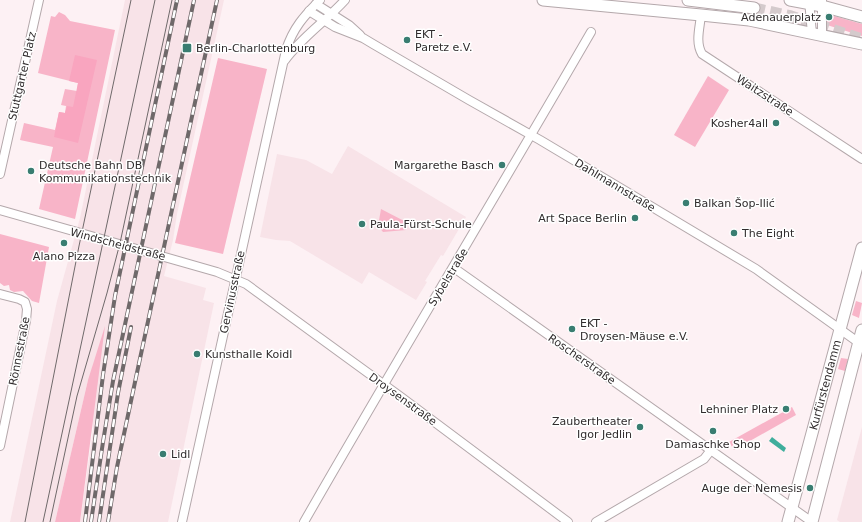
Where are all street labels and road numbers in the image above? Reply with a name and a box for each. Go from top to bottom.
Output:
street label: Stuttgarter Platz [6,30,39,122]
street label: Waitzstraße [734,72,796,119]
street label: Dahlmannstraße [572,156,658,215]
street label: Windscheidstraße [69,225,167,264]
street label: Sybelstraße [426,246,471,309]
street label: Gervinusstraße [217,249,248,335]
street label: Rönnestraße [6,315,33,386]
street label: Roscherstraße [546,331,618,387]
street label: Kurfürstendamm [807,339,844,431]
street label: Droysenstraße [366,370,439,428]

